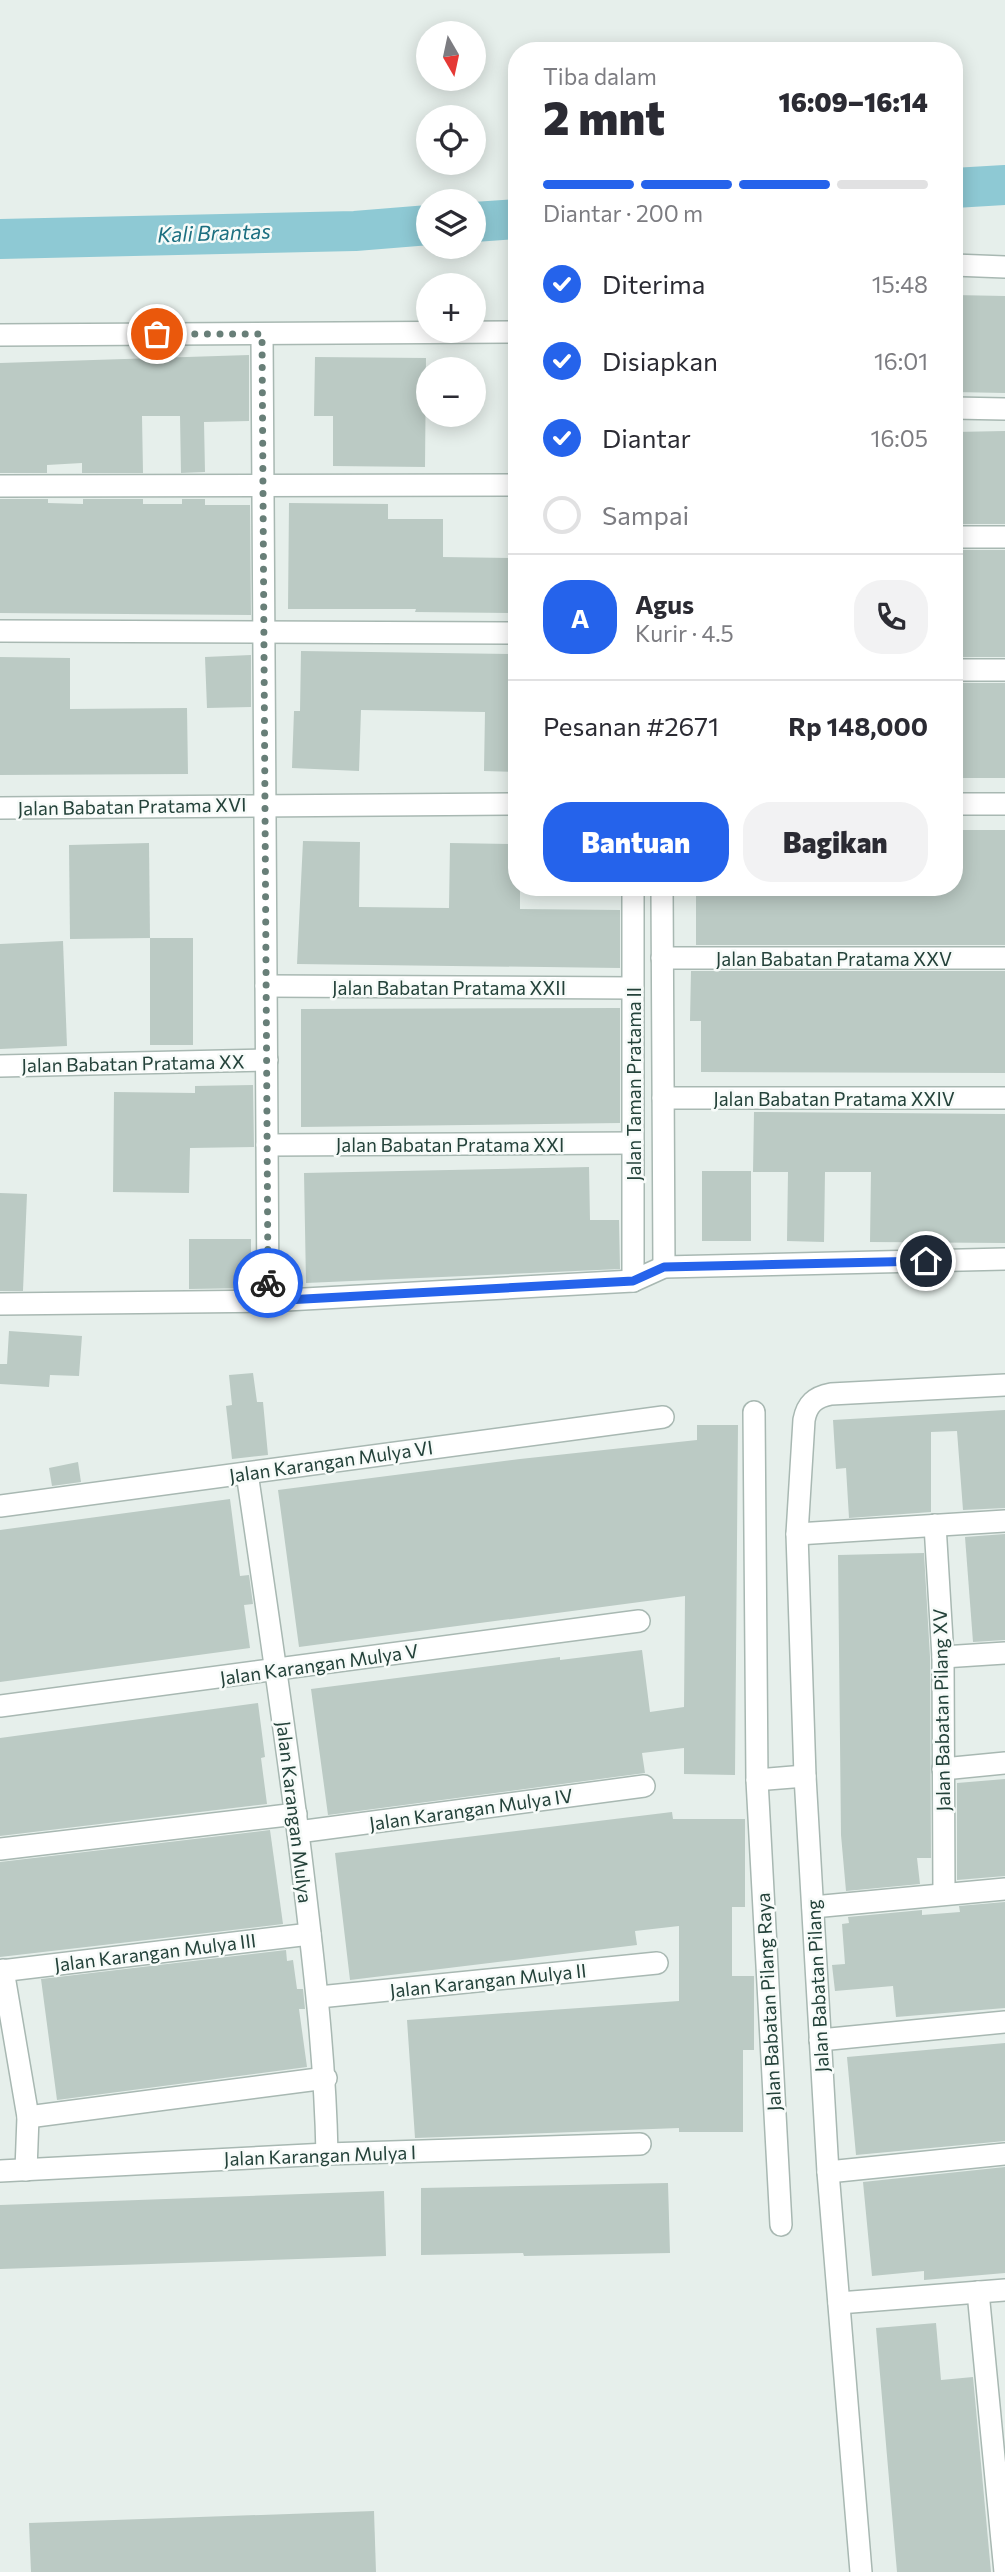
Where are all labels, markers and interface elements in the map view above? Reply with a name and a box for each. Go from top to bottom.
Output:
north arrow [416,21,486,91]
map controls [416,21,486,427]
text: Tiba dalam [543,62,657,90]
text: 16:09–16:14 [779,86,928,117]
text: 2 mnt [543,88,665,144]
button: locate [416,105,486,175]
button: layers [416,189,486,259]
text: Diantar · 200 m [543,199,703,227]
water label: Kali Brantas [157,218,271,246]
icon: check [543,265,581,303]
text: Diterima [602,268,705,299]
text: 15:48 [872,270,928,298]
button: + [416,273,486,343]
pin [127,304,187,364]
icon: bag [138,315,176,353]
icon: check [543,342,581,380]
text: Disiapkan [602,345,718,376]
text: 16:01 [874,347,928,375]
button: − [416,357,486,427]
icon: check [543,419,581,457]
text: Diantar [602,422,691,453]
text: 16:05 [871,424,928,452]
text: Sampai [602,499,689,530]
button: phone [854,580,928,654]
text: Agus [635,588,694,619]
text: A [571,602,589,633]
text: Kurir · 4.5 [635,619,734,647]
text: Pesanan #2671 [543,710,719,741]
text: Rp 148,000 [788,710,928,741]
street label: Jalan Babatan Pratama XVI [17,793,247,819]
button: Bantuan [543,802,729,882]
button: Bagikan [743,802,928,882]
street label: Jalan Babatan Pratama XXV [716,947,952,970]
street label: Jalan Babatan Pratama XXII [332,976,566,999]
street label: Jalan Taman Pratama II [622,987,645,1181]
street label: Jalan Babatan Pratama XX [21,1050,245,1076]
street label: Jalan Babatan Pratama XXIV [713,1087,955,1110]
street label: Jalan Babatan Pratama XXI [336,1133,564,1156]
pin [896,1231,956,1291]
icon: home [907,1242,945,1280]
courier [233,1248,303,1318]
icon: bike [249,1264,287,1302]
street label: Jalan Karangan Mulya VI [228,1435,434,1487]
street label: Jalan Babatan Pilang XV [928,1608,954,1812]
street label: Jalan Karangan Mulya V [218,1639,420,1689]
street label: Jalan Karangan Mulya [272,1720,318,1904]
street label: Jalan Karangan Mulya IV [368,1783,574,1835]
street label: Jalan Babatan Pilang Raya [751,1892,785,2112]
street label: Jalan Babatan Pilang [801,1899,833,2073]
street label: Jalan Karangan Mulya III [53,1928,257,1976]
street label: Jalan Karangan Mulya II [388,1958,588,2002]
street label: Jalan Karangan Mulya I [223,2140,417,2170]

